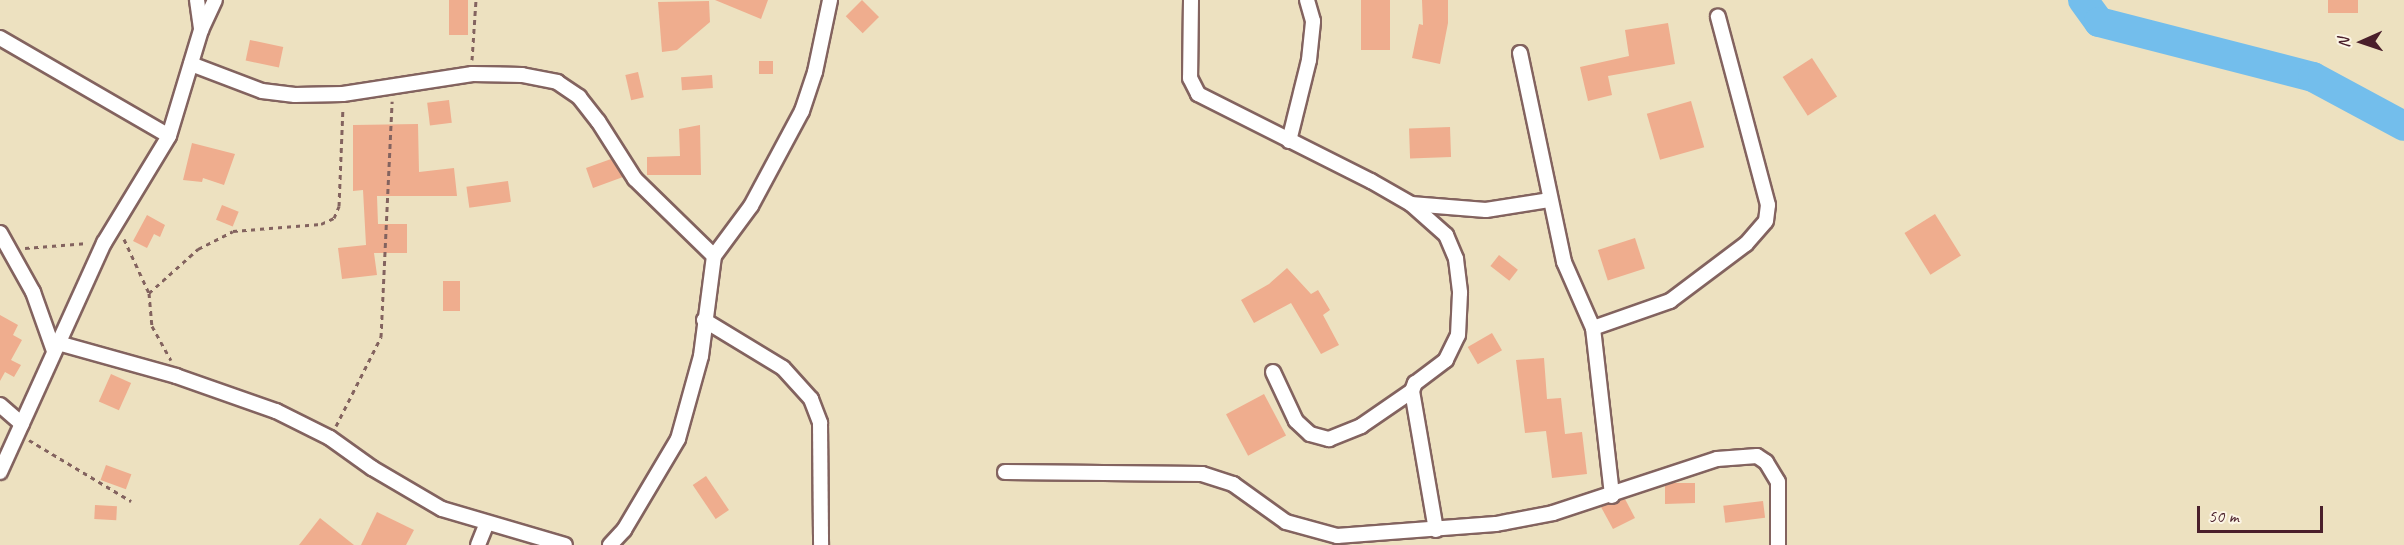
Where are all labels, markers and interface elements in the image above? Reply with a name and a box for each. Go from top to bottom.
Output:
north arrow [2332,12,2392,72]
text: N [2334,37,2354,48]
scale bar [2200,494,2326,532]
text: 50 m [2208,505,2239,527]

